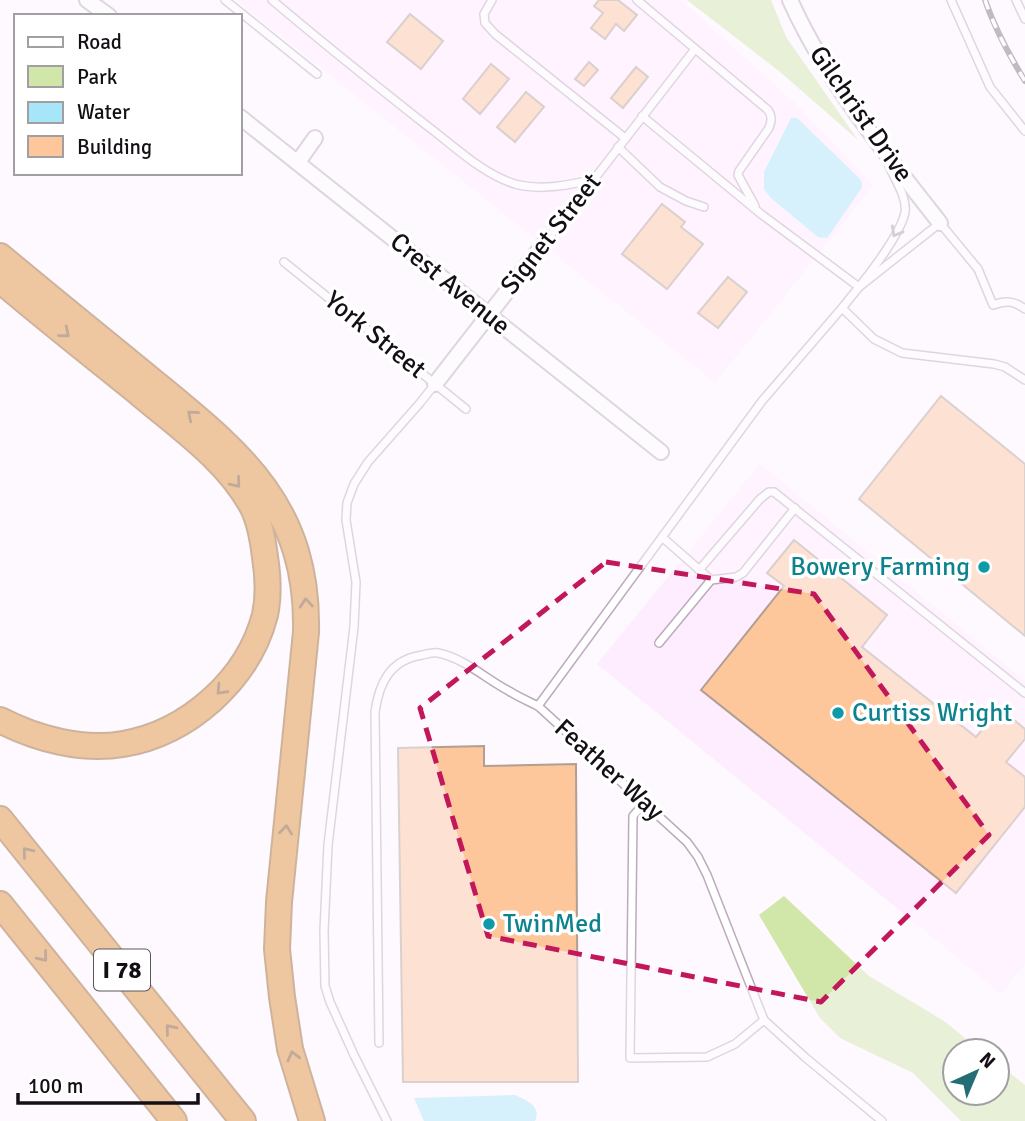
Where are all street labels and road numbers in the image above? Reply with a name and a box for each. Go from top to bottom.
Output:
street label: Gilchrist Drive [802,40,920,188]
street label: Signet Street [494,167,608,301]
street label: Crest Avenue [383,226,517,342]
street label: York Street [318,284,432,386]
street label: Feather Way [548,712,670,828]
road number: I 78 [94,950,150,990]

